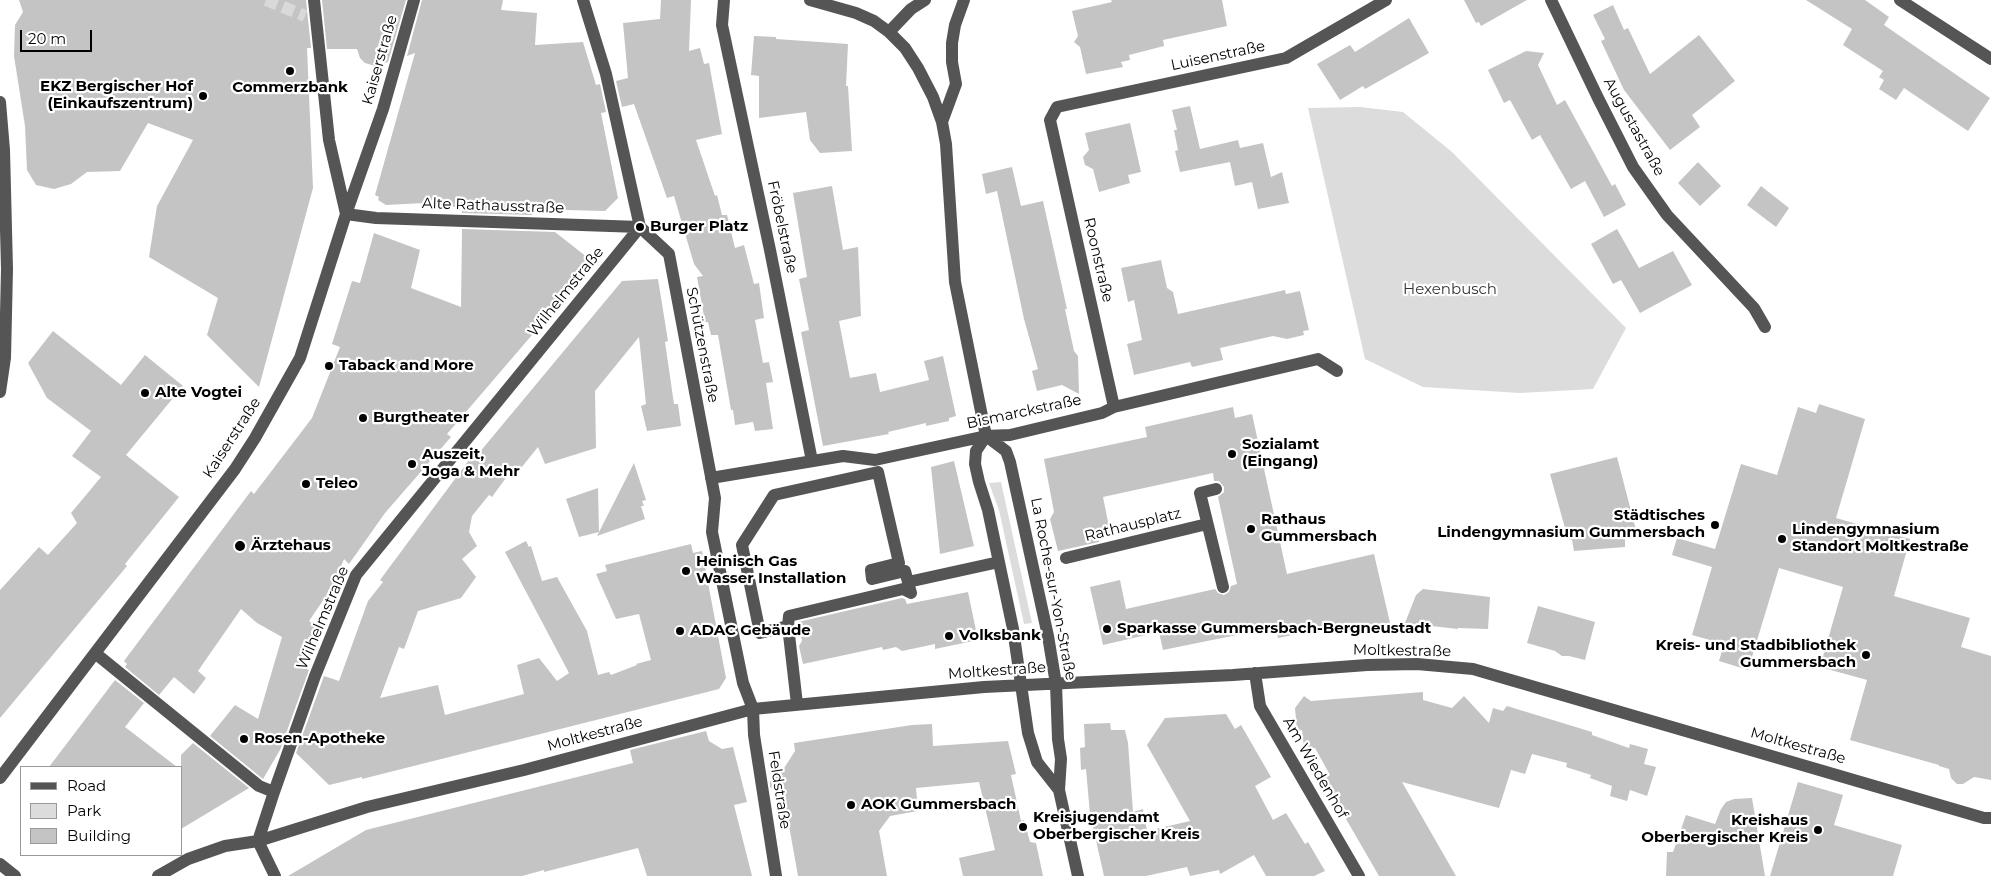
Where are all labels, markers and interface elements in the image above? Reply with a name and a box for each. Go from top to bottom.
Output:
street label: Kaiserstraße [359,13,401,107]
scale bar [22,20,95,52]
text: 20 m [28,29,66,48]
street label: Luisenstraße [1169,37,1267,75]
marker: Commerzbank [284,65,296,77]
street label: Augustastraße [1600,75,1668,179]
place label: EKZ Bergischer Hof (Einkaufszentrum) [40,78,193,113]
place label: Commerzbank [232,79,348,97]
marker: EKZ Bergischer Hof (Einkaufszentrum) [197,90,209,102]
street label: Fröbelstraße [763,179,801,275]
street label: Alte Rathausstraße [422,195,564,217]
street label: Roonstraße [1079,216,1117,304]
place label: Burger Platz [650,218,748,236]
marker: Burger Platz [634,221,646,233]
street label: Wilhelmstraße [524,243,608,341]
park label: Hexenbusch [1403,281,1497,299]
street label: Schützenstraße [682,286,722,404]
place label: Taback and More [339,357,474,375]
marker: Taback and More [323,360,335,372]
place label: Alte Vogtei [155,384,242,402]
marker: Alte Vogtei [139,387,151,399]
street label: Bismarckstraße [965,391,1083,433]
street label: Kaiserstraße [199,394,265,482]
place label: Burgtheater [373,409,469,427]
marker: Burgtheater [357,412,369,424]
place label: Sozialamt (Eingang) [1242,436,1319,471]
place label: Auszeit, Joga & Mehr [422,446,520,481]
marker: Sozialamt (Eingang) [1226,448,1238,460]
marker: Auszeit, Joga & Mehr [406,458,418,470]
place label: Teleo [316,475,358,493]
marker: Teleo [300,478,312,490]
street label: La Roche-sur-Yon-Straße [1026,496,1080,682]
street label: Rathausplatz [1083,504,1183,546]
place label: Städtisches Lindengymnasium Gummersbach [1437,507,1705,542]
place label: Rathaus Gummersbach [1261,511,1377,546]
marker: Städtisches Lindengymnasium Gummersbach [1709,519,1721,531]
place label: Lindengymnasium Standort Moltkestraße [1792,521,1969,556]
marker: Rathaus Gummersbach [1245,523,1257,535]
marker: Lindengymnasium Standort Moltkestraße [1776,533,1788,545]
place label: Ärztehaus [251,537,331,555]
marker: Ärztehaus [233,539,247,553]
place label: Heinisch Gas Wasser Installation [696,553,846,588]
street label: Wilhelmstraße [293,564,353,672]
marker: Heinisch Gas Wasser Installation [680,565,692,577]
place label: Sparkasse Gummersbach-Bergneustadt [1117,620,1431,638]
place label: ADAC Gebäude [690,622,811,640]
marker: Sparkasse Gummersbach-Bergneustadt [1101,623,1113,635]
marker: ADAC Gebäude [674,625,686,637]
place label: Volksbank [959,627,1041,645]
marker: Volksbank [943,630,955,642]
place label: Kreis- und Stadbibliothek Gummersbach [1656,637,1856,672]
street label: Moltkestraße [1353,641,1451,661]
marker: Kreis- und Stadbibliothek Gummersbach [1860,649,1872,661]
street label: Moltkestraße [947,659,1047,683]
street label: Moltkestraße [545,713,645,755]
street label: Am Wiedenhof [1279,714,1351,822]
street label: Moltkestraße [1748,724,1848,768]
place label: Rosen-Apotheke [254,730,385,748]
marker: Rosen-Apotheke [238,733,250,745]
street label: Feldstraße [764,749,794,831]
legend [20,766,182,856]
text: Road [67,776,106,795]
place label: AOK Gummersbach [861,796,1016,814]
marker: AOK Gummersbach [845,799,857,811]
text: Park [67,801,101,820]
place label: Kreisjugendamt Oberbergischer Kreis [1033,809,1200,844]
place label: Kreishaus Oberbergischer Kreis [1641,812,1808,847]
marker: Kreisjugendamt Oberbergischer Kreis [1017,821,1029,833]
marker: Kreishaus Oberbergischer Kreis [1812,824,1824,836]
text: Building [67,826,131,845]

